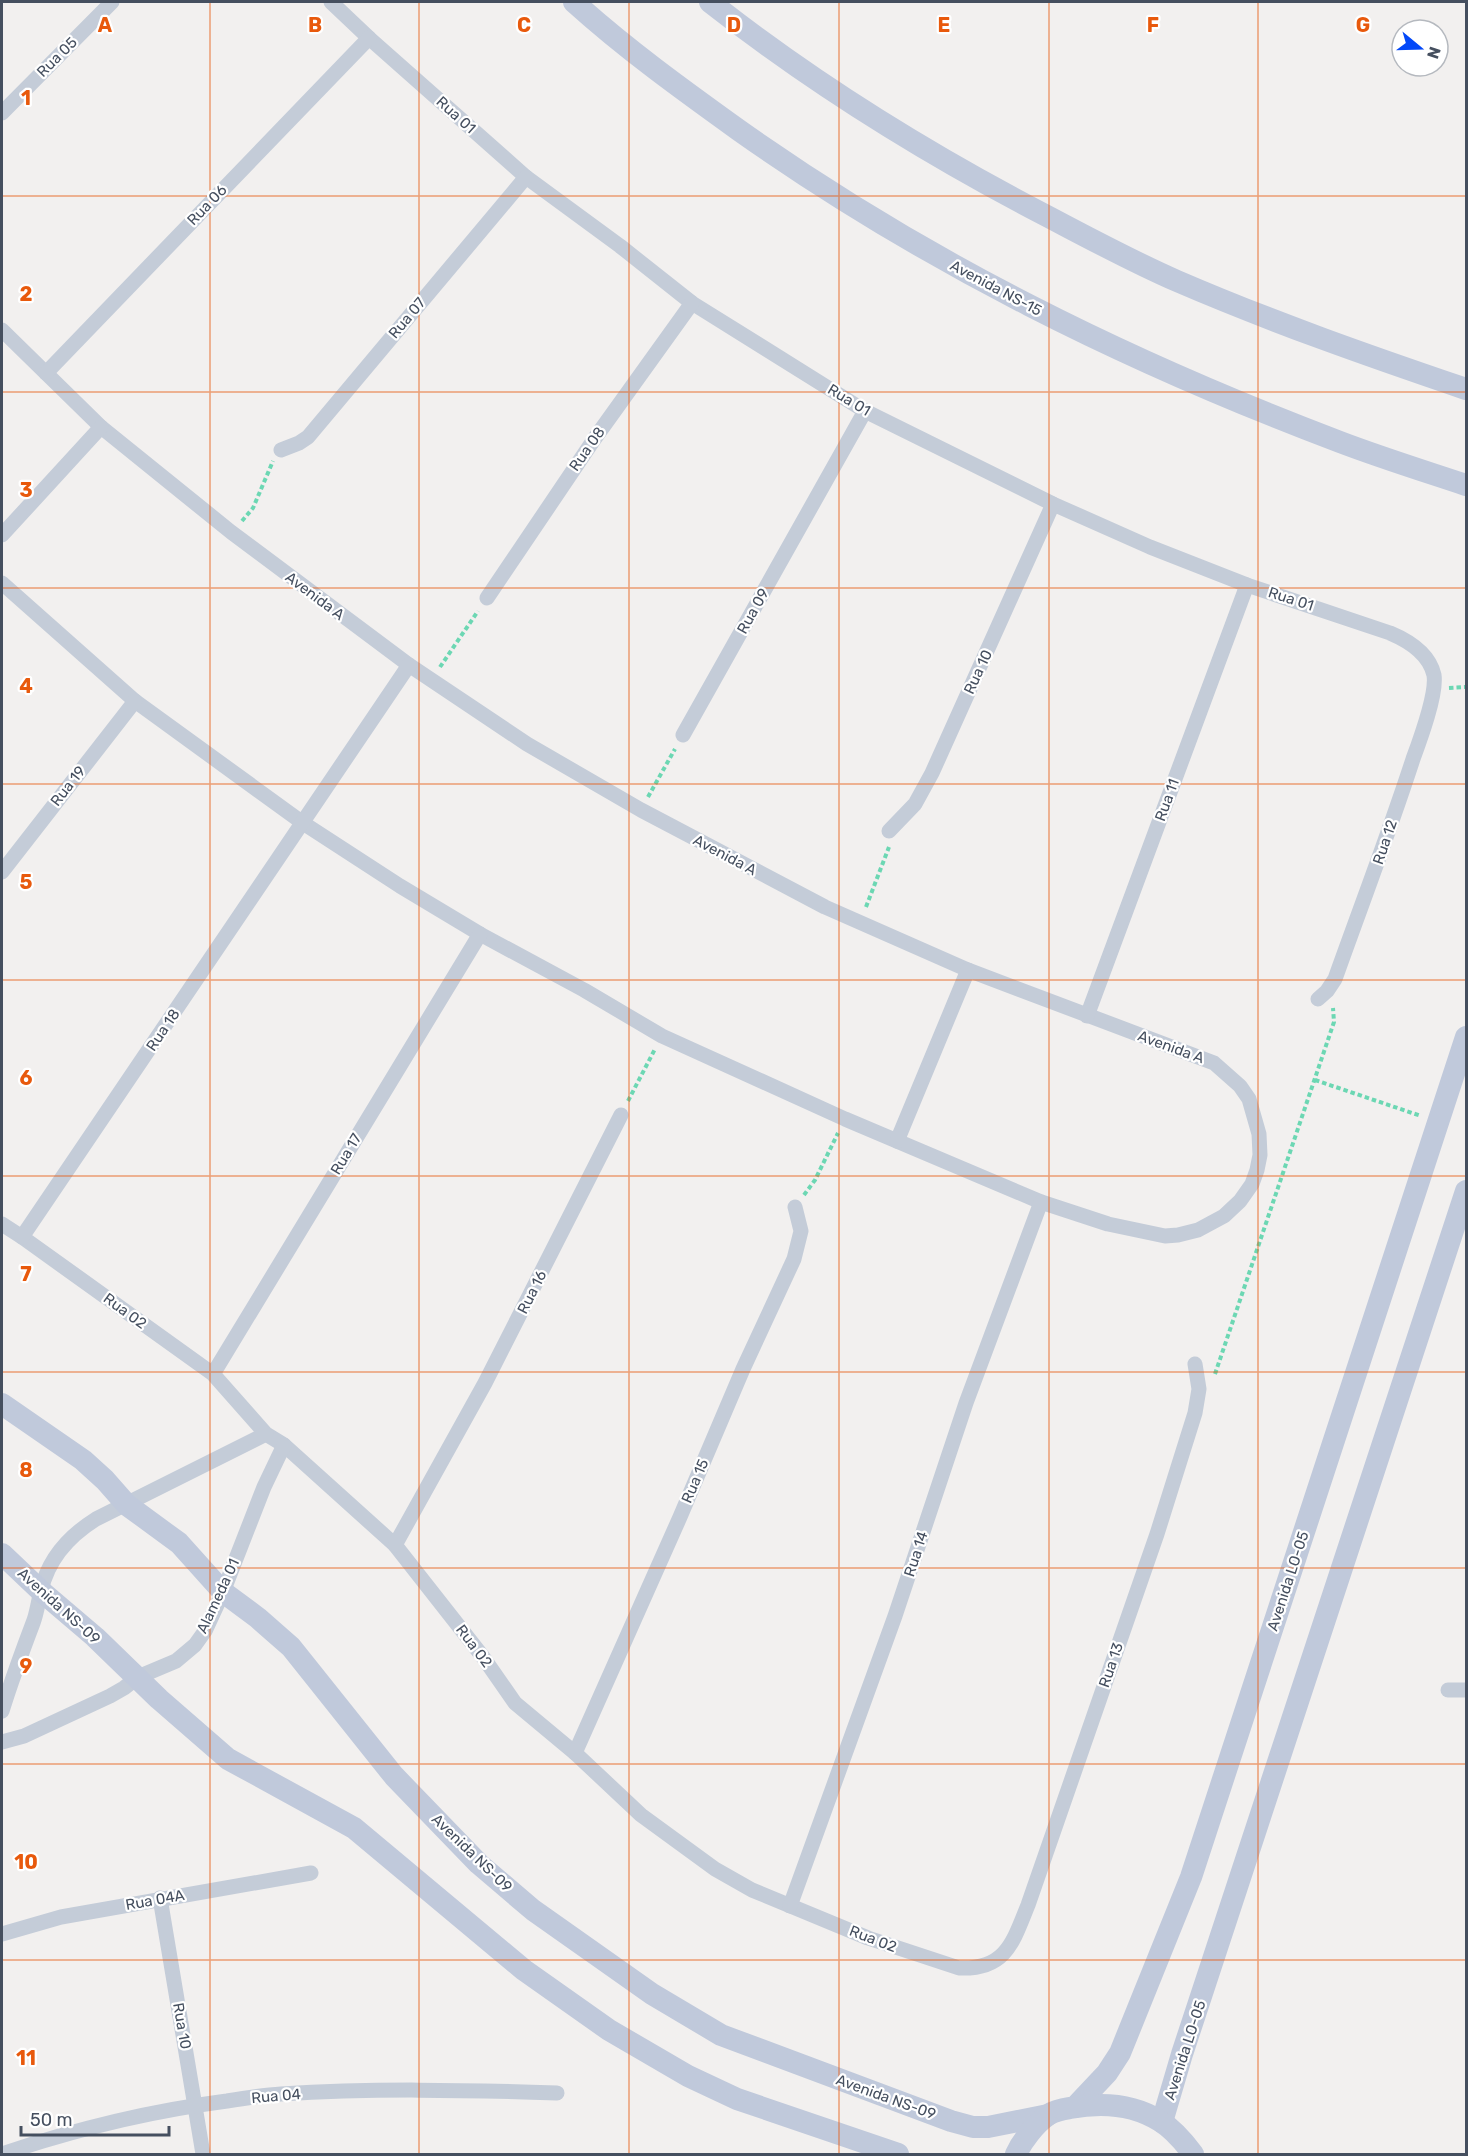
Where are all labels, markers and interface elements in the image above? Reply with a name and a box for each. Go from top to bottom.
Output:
text: A [98,13,113,37]
text: B [308,13,322,37]
text: C [517,13,531,37]
text: D [727,13,741,37]
text: E [938,13,950,37]
text: F [1147,13,1159,37]
text: G [1356,13,1370,37]
north arrow [1390,18,1450,78]
street label: Rua 05 [33,33,81,81]
text: N [1423,44,1445,61]
text: 1 [21,86,31,110]
street label: Rua 01 [433,93,479,137]
street label: Rua 06 [183,181,231,229]
street label: Avenida NS-15 [947,256,1045,320]
text: 2 [20,282,33,306]
street label: Rua 07 [385,294,430,342]
street label: Rua 01 [824,380,874,420]
street label: Rua 08 [565,423,609,475]
text: 3 [19,478,33,502]
street label: Avenida A [282,568,348,624]
street label: Rua 01 [1266,583,1316,615]
street label: Rua 09 [733,585,773,637]
street label: Rua 10 [960,647,996,697]
text: 4 [19,674,33,698]
street label: Rua 19 [47,762,89,810]
street label: Rua 11 [1151,776,1183,824]
street label: Rua 12 [1369,817,1401,867]
street label: Avenida A [690,831,760,879]
text: 5 [20,870,33,894]
street label: Rua 18 [142,1006,184,1054]
street label: Avenida A [1135,1027,1207,1067]
text: 6 [19,1066,33,1090]
street label: Rua 17 [327,1130,365,1178]
text: 7 [20,1262,32,1286]
street label: Rua 16 [513,1267,551,1317]
street label: Rua 02 [100,1289,150,1333]
street label: Rua 15 [678,1456,712,1506]
text: 8 [19,1458,33,1482]
street label: Rua 14 [900,1529,932,1579]
street label: Avenida LO-05 [1263,1529,1313,1633]
street label: Alameda 01 [193,1556,243,1636]
street label: Avenida NS-09 [14,1564,104,1648]
street label: Rua 02 [452,1621,496,1671]
street label: Rua 13 [1095,1640,1127,1690]
text: 9 [20,1654,33,1678]
street label: Avenida NS-09 [428,1810,516,1896]
text: 10 [14,1850,38,1874]
street label: Rua 04A [124,1886,186,1914]
street label: Rua 02 [847,1922,899,1956]
street label: Avenida LO-05 [1160,1998,1210,2102]
street label: Rua 10 [169,2001,195,2051]
text: 11 [16,2046,36,2070]
street label: Avenida NS-09 [834,2071,938,2123]
street label: Rua 04 [250,2085,302,2107]
scale bar [21,2099,170,2137]
text: 50 m [30,2109,73,2131]

